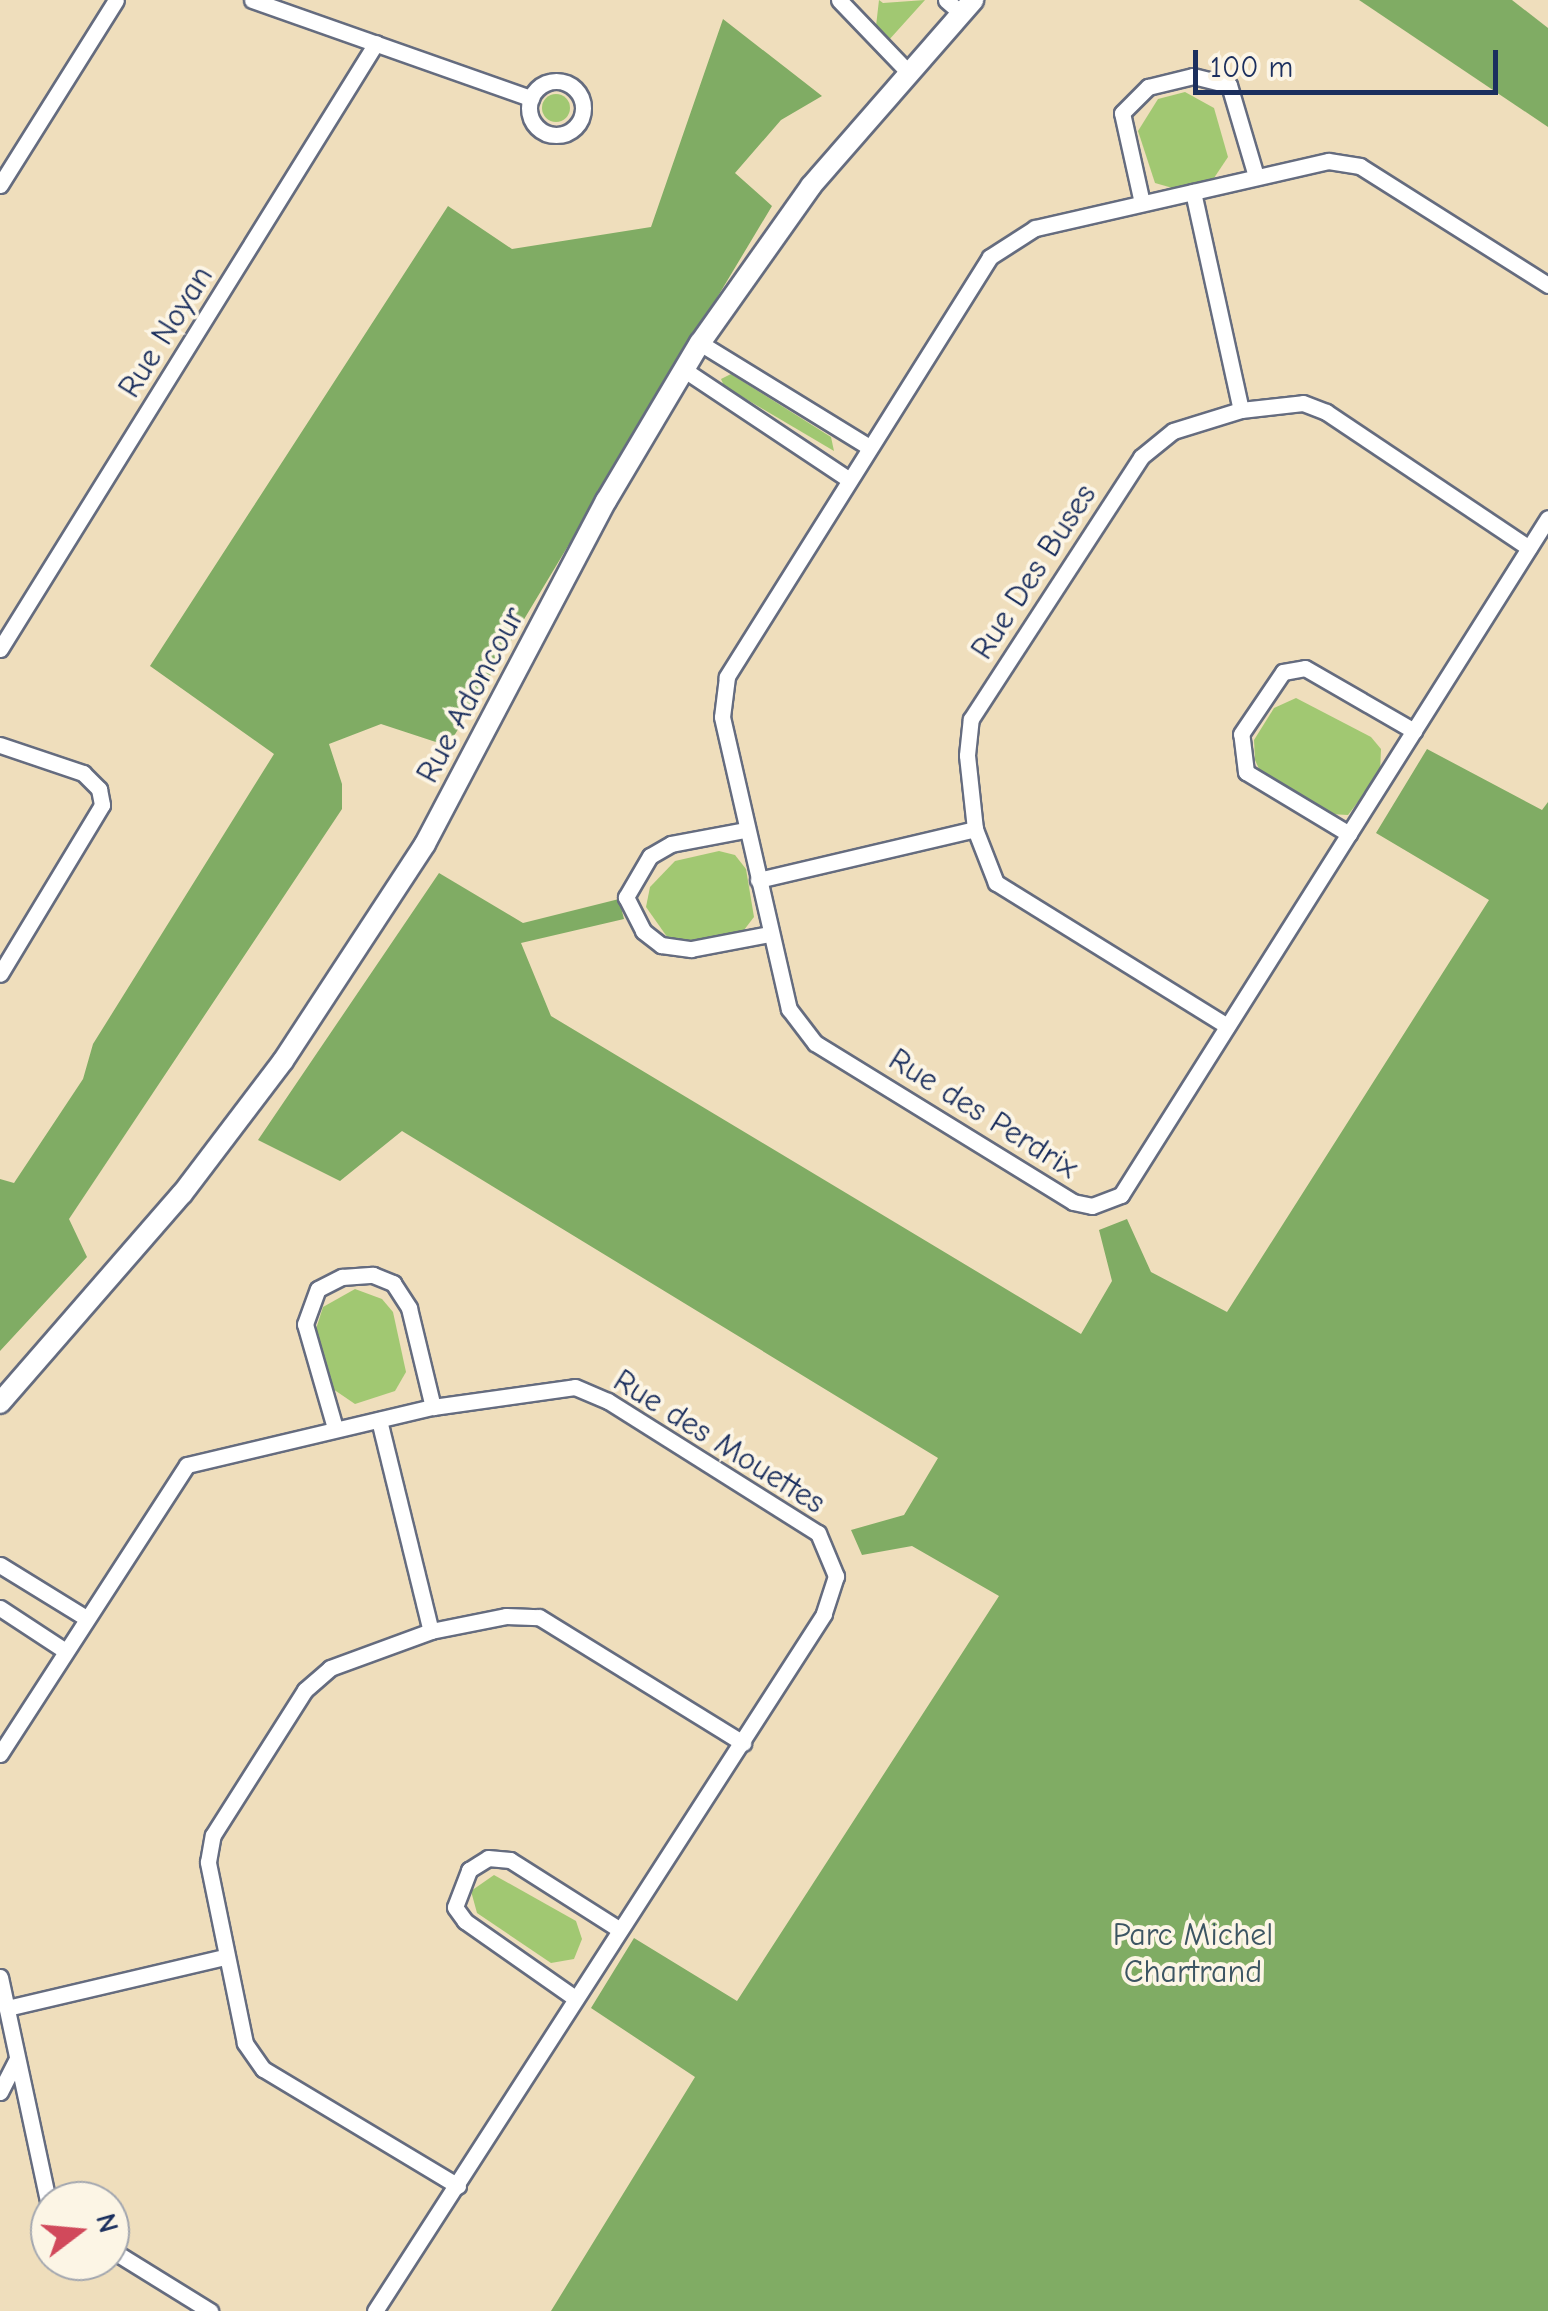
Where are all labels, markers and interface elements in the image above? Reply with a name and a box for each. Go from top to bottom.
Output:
scale bar [1198,30,1503,92]
text: 100 m [1210,50,1293,85]
street label: Rue Noyan [111,259,221,405]
street label: Rue Des Buses [963,477,1105,667]
street label: Rue Adoncour [409,600,533,790]
street label: Rue des Perdrix [881,1041,1085,1187]
street label: Rue des Mouettes [606,1362,832,1522]
park label: Parc Michel Chartrand [1113,1917,1273,1992]
north arrow [30,2181,130,2281]
text: N [89,2210,125,2236]

